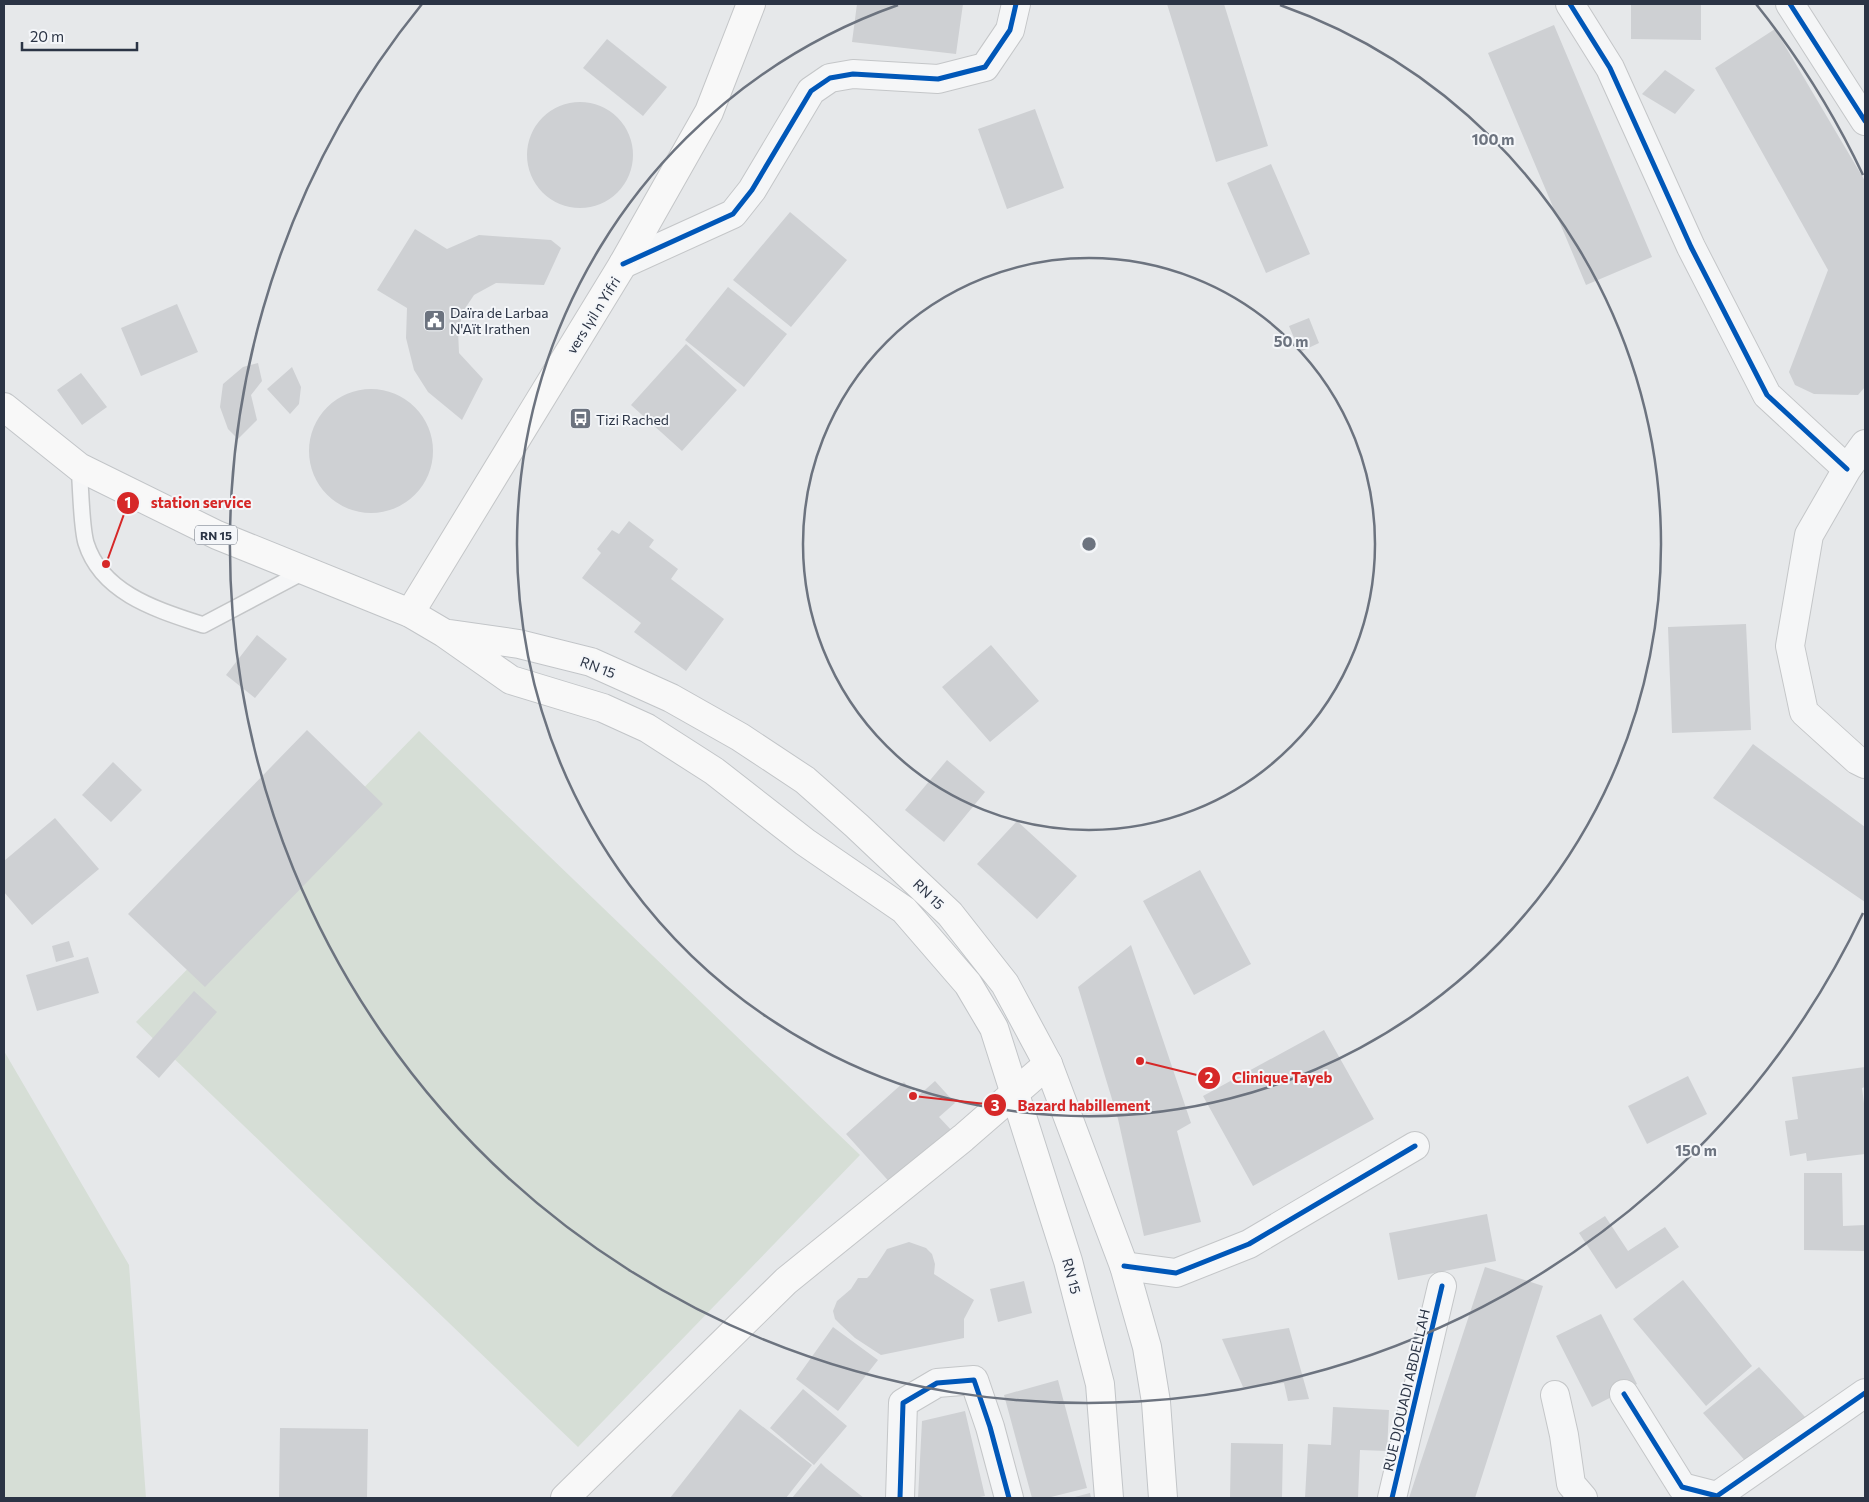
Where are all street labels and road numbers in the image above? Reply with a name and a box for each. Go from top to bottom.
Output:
street label: vers Iγil n Yifri [563,273,623,357]
road number: RN 15 [195,526,237,544]
street label: RN 15 [578,652,618,682]
street label: RN 15 [910,875,948,913]
street label: RN 15 [1059,1256,1085,1296]
street label: RUE DJOUADI ABDELLAH [1379,1307,1433,1473]

